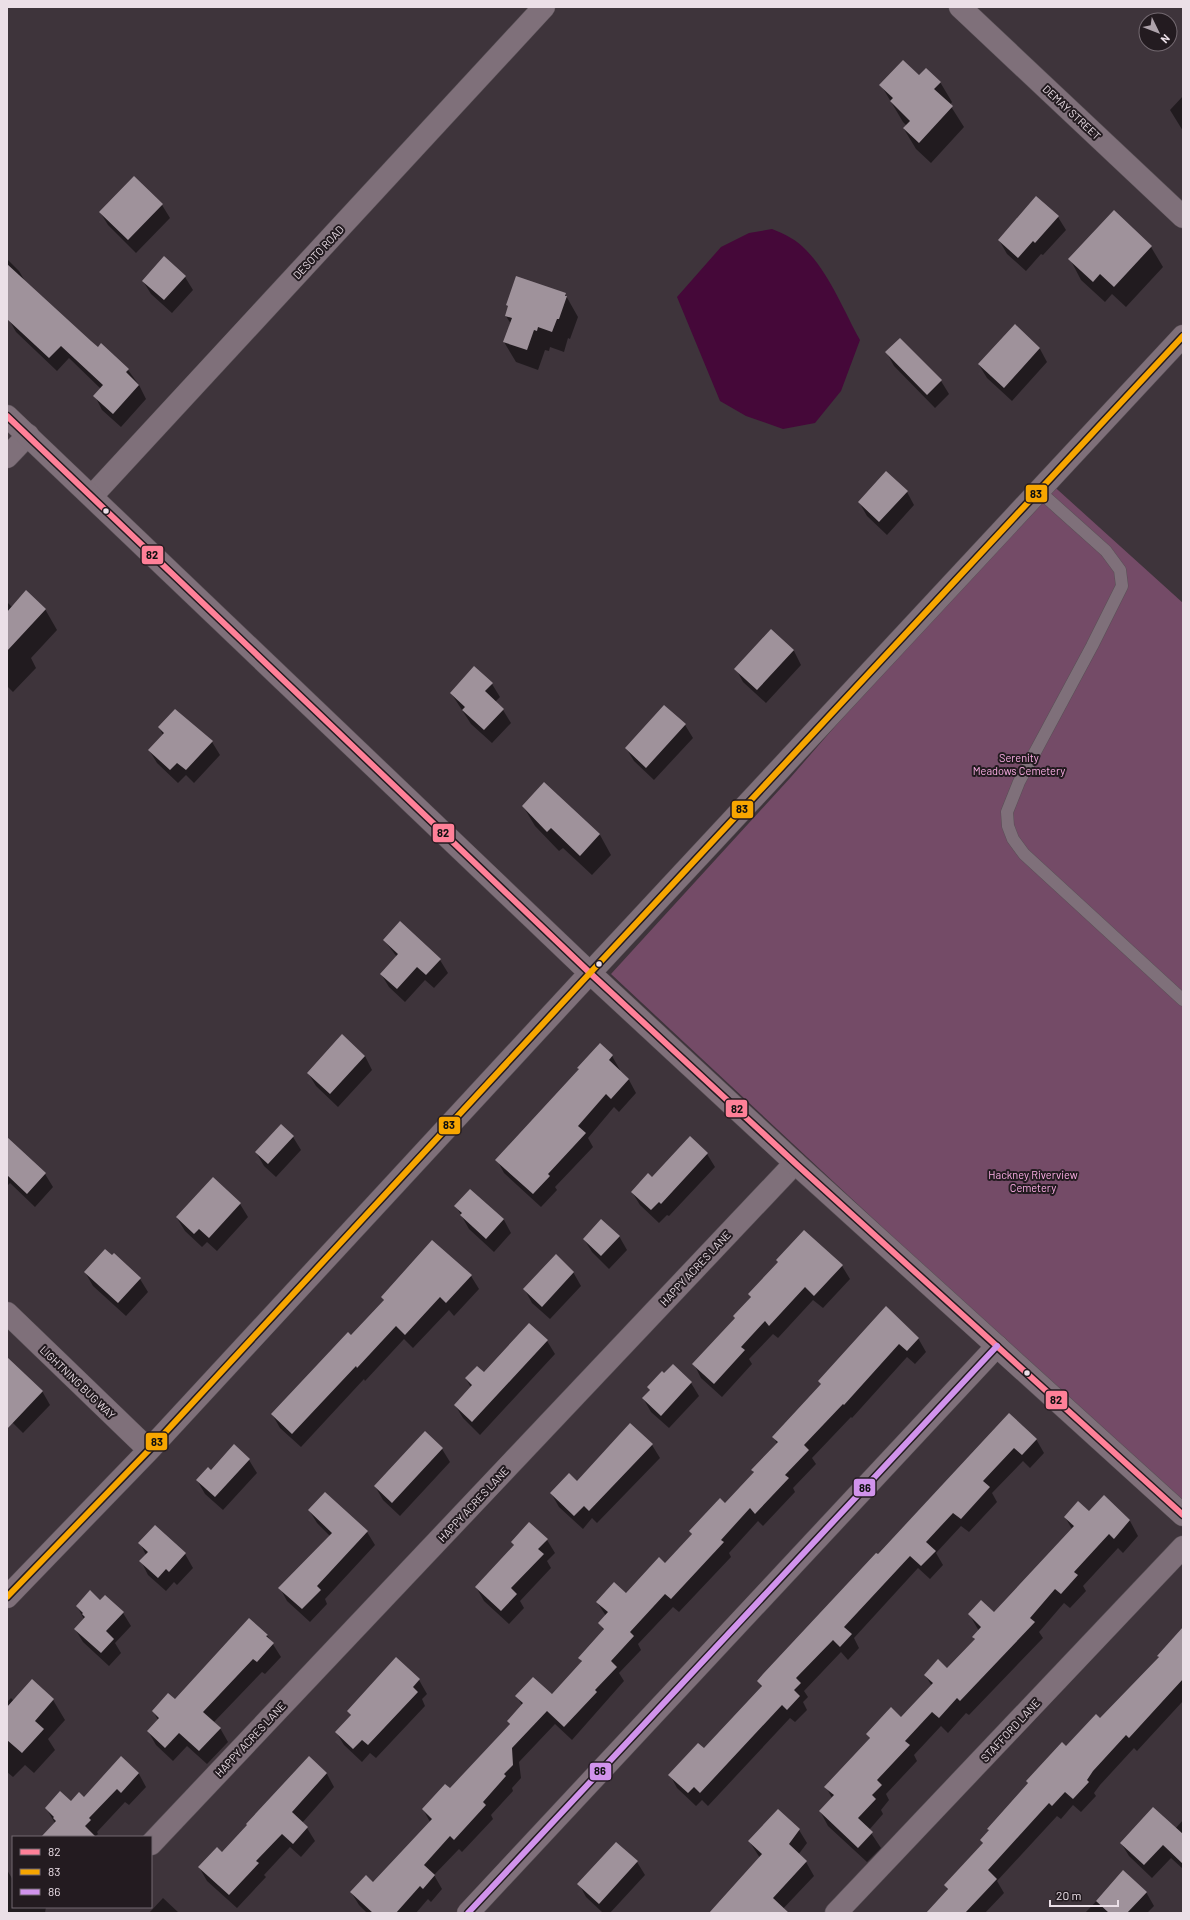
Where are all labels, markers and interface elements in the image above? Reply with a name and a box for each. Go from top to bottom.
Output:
north arrow [1138,12,1178,52]
text: N [1158,32,1173,46]
street label: DEMAY STREET [1040,82,1104,142]
street label: DESOTO ROAD [290,222,346,281]
line badge: 83 [1025,484,1048,503]
text: 83 [1030,487,1042,500]
unlabelled marker [101,506,111,516]
line badge: 82 [141,545,164,565]
text: 82 [146,548,158,561]
park label: Serenity Meadows Cemetery [973,751,1065,777]
line badge: 83 [731,800,754,819]
text: 83 [736,802,748,815]
line badge: 82 [432,823,455,843]
text: 82 [437,826,449,839]
unlabelled marker [594,959,604,969]
line badge: 82 [725,1099,748,1118]
text: 82 [731,1102,743,1115]
line badge: 83 [438,1116,461,1135]
text: 83 [443,1118,455,1131]
park label: Hackney Riverview Cemetery [988,1168,1078,1194]
street label: HAPPY ACRES LANE [657,1228,733,1308]
street label: LIGHTNING BUG WAY [38,1343,118,1421]
unlabelled marker [1022,1368,1032,1378]
line badge: 82 [1045,1390,1068,1410]
text: 82 [1050,1393,1062,1406]
line badge: 83 [145,1432,168,1451]
text: 83 [151,1435,163,1448]
street label: HAPPY ACRES LANE [435,1464,511,1544]
line badge: 86 [853,1478,876,1497]
text: 86 [859,1481,871,1494]
street label: STAFFORD LANE [978,1696,1043,1764]
street label: HAPPY ACRES LANE [212,1699,288,1779]
line badge: 86 [589,1762,612,1781]
text: 86 [594,1764,606,1777]
legend [12,1836,152,1908]
text: 82 [48,1844,61,1858]
text: 83 [48,1864,60,1878]
scale bar [1050,1882,1118,1908]
text: 86 [48,1884,60,1898]
text: 20 m [1056,1888,1082,1902]

